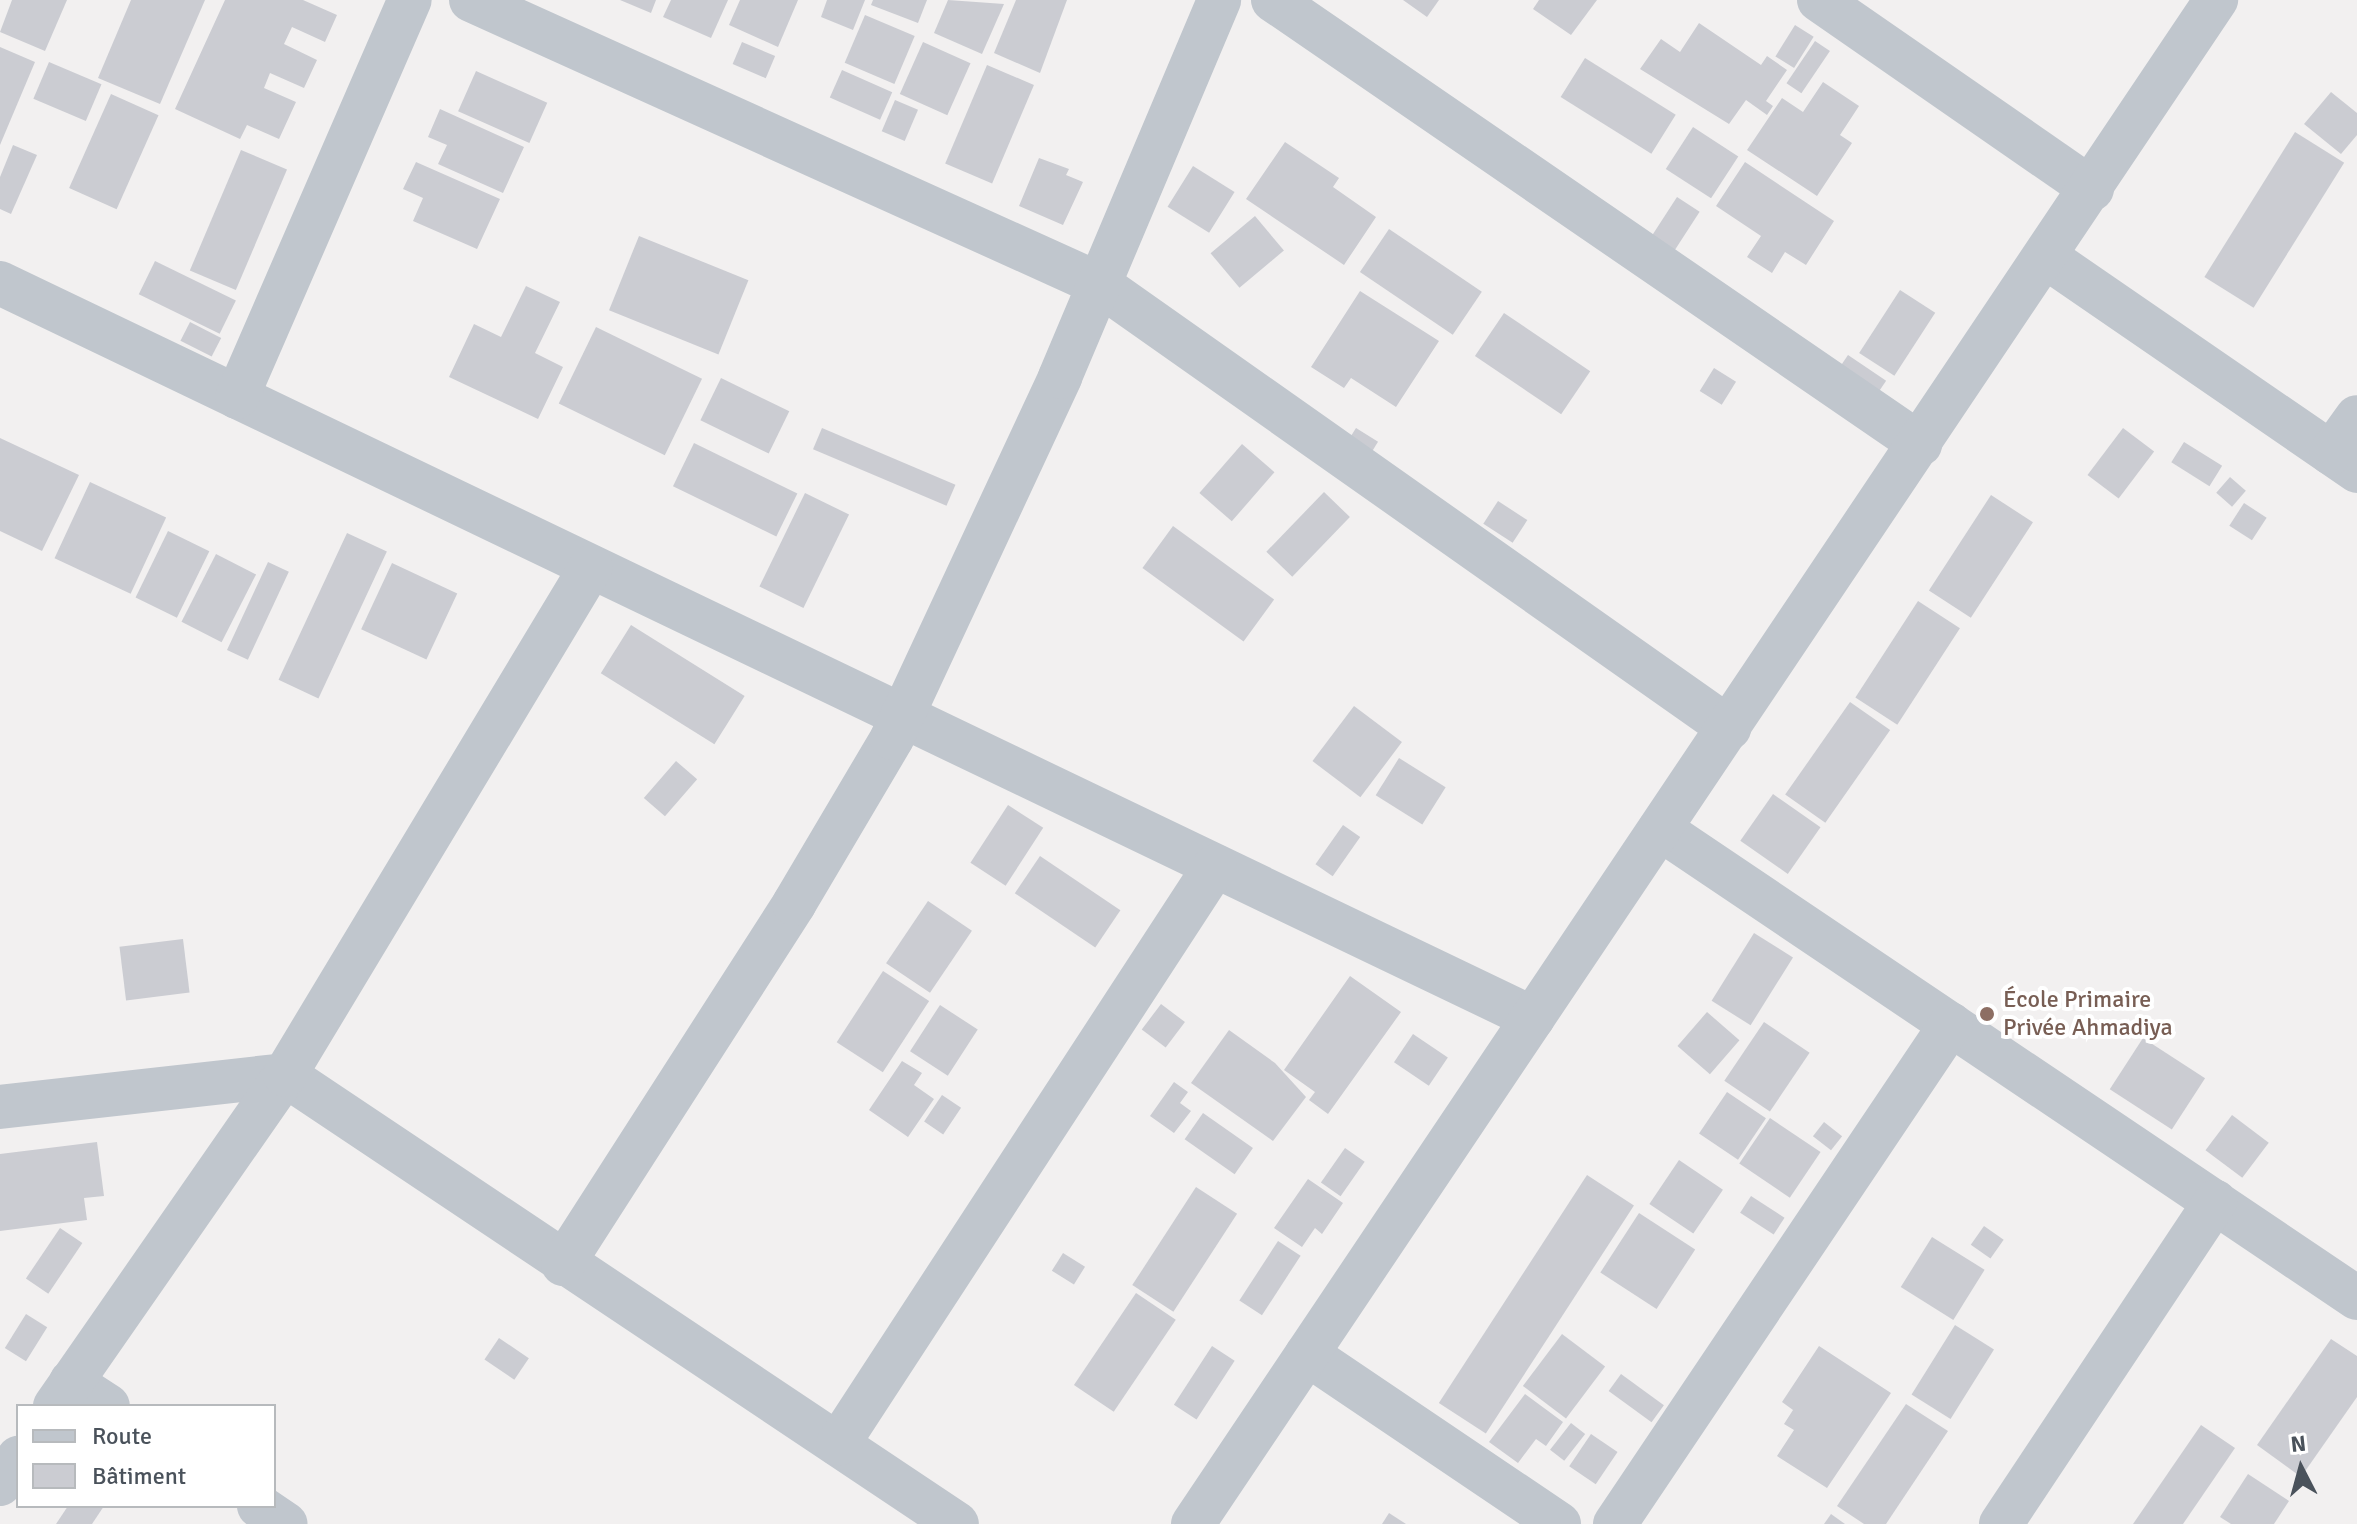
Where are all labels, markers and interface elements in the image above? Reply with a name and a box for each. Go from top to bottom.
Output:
place label: École Primaire Privée Ahmadiya [2003,986,2173,1042]
marker: École Primaire Privée Ahmadiya [1978,1005,1996,1023]
legend [16,1404,276,1508]
text: Route [92,1421,152,1451]
north arrow [2261,1428,2341,1508]
text: N [2289,1429,2307,1458]
text: Bâtiment [92,1461,186,1491]

